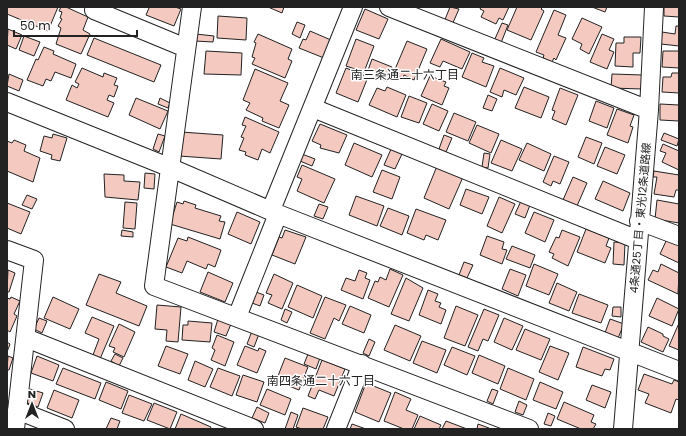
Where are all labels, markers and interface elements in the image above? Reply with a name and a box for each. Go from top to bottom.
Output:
scale bar [14,12,137,38]
text: 50 m [20,17,51,34]
district label: 南三条通二十六丁目 [351,66,459,83]
street label: 4条通25丁目・東光12条道路線 [625,142,655,294]
district label: 南四条通二十六丁目 [267,372,375,389]
north arrow [12,384,52,424]
text: N [28,386,36,402]

